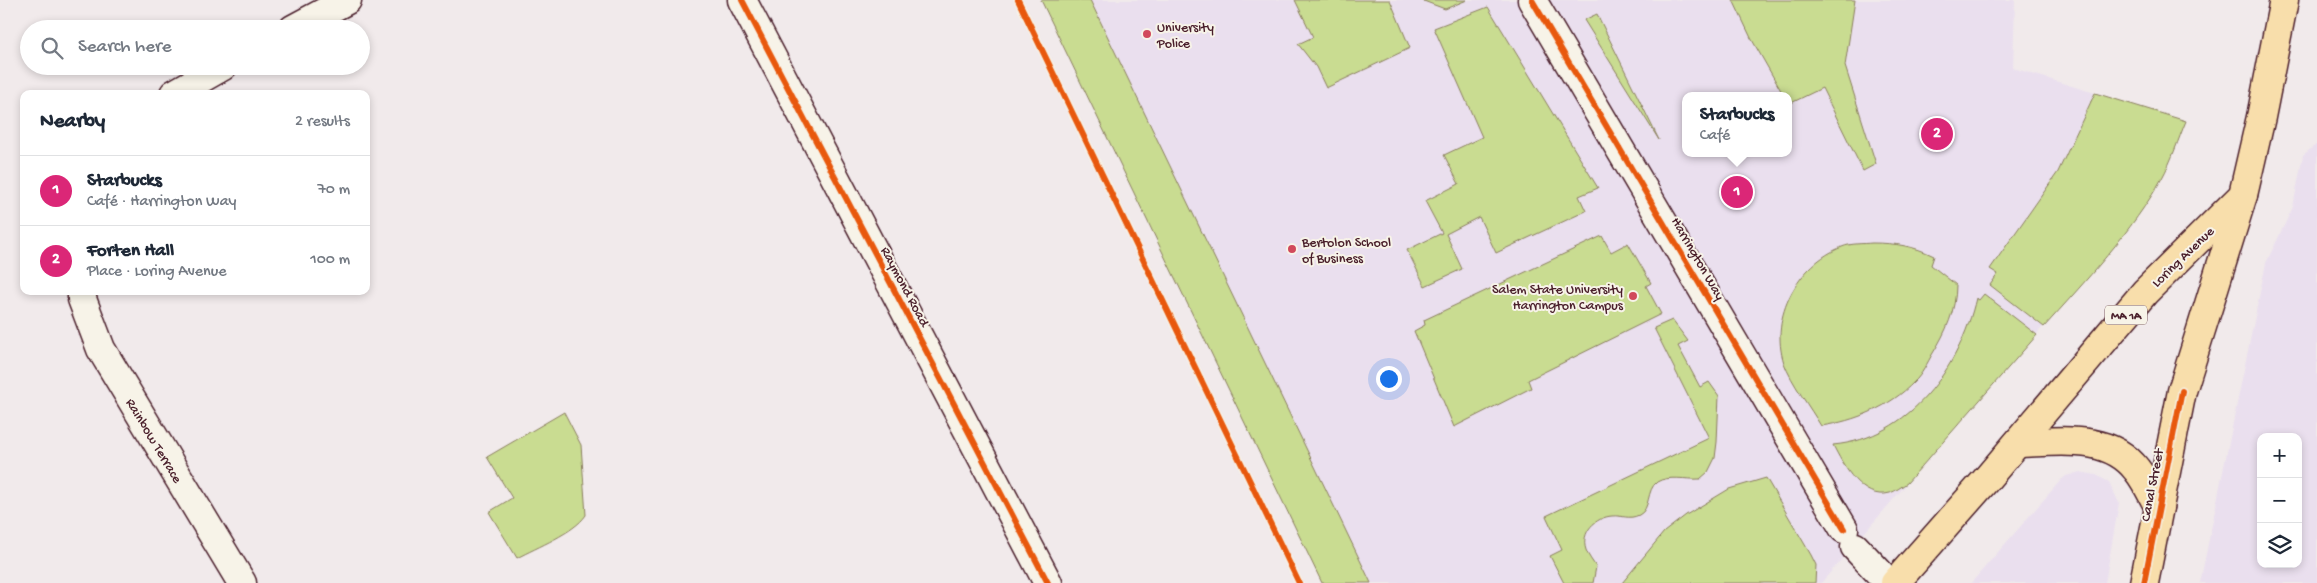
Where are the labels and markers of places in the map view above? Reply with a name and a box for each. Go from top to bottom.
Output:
place label: University Police [1156,20,1214,53]
marker: University Police [1141,28,1153,40]
pin: 2 [1921,115,1953,153]
pin: 1 [1721,173,1753,211]
place label: Bertolon School of Business [1301,235,1391,268]
marker: Bertolon School of Business [1286,243,1298,255]
place label: Salem State University Harrington Campus [1492,282,1624,315]
marker: Salem State University Harrington Campus [1627,290,1639,302]

